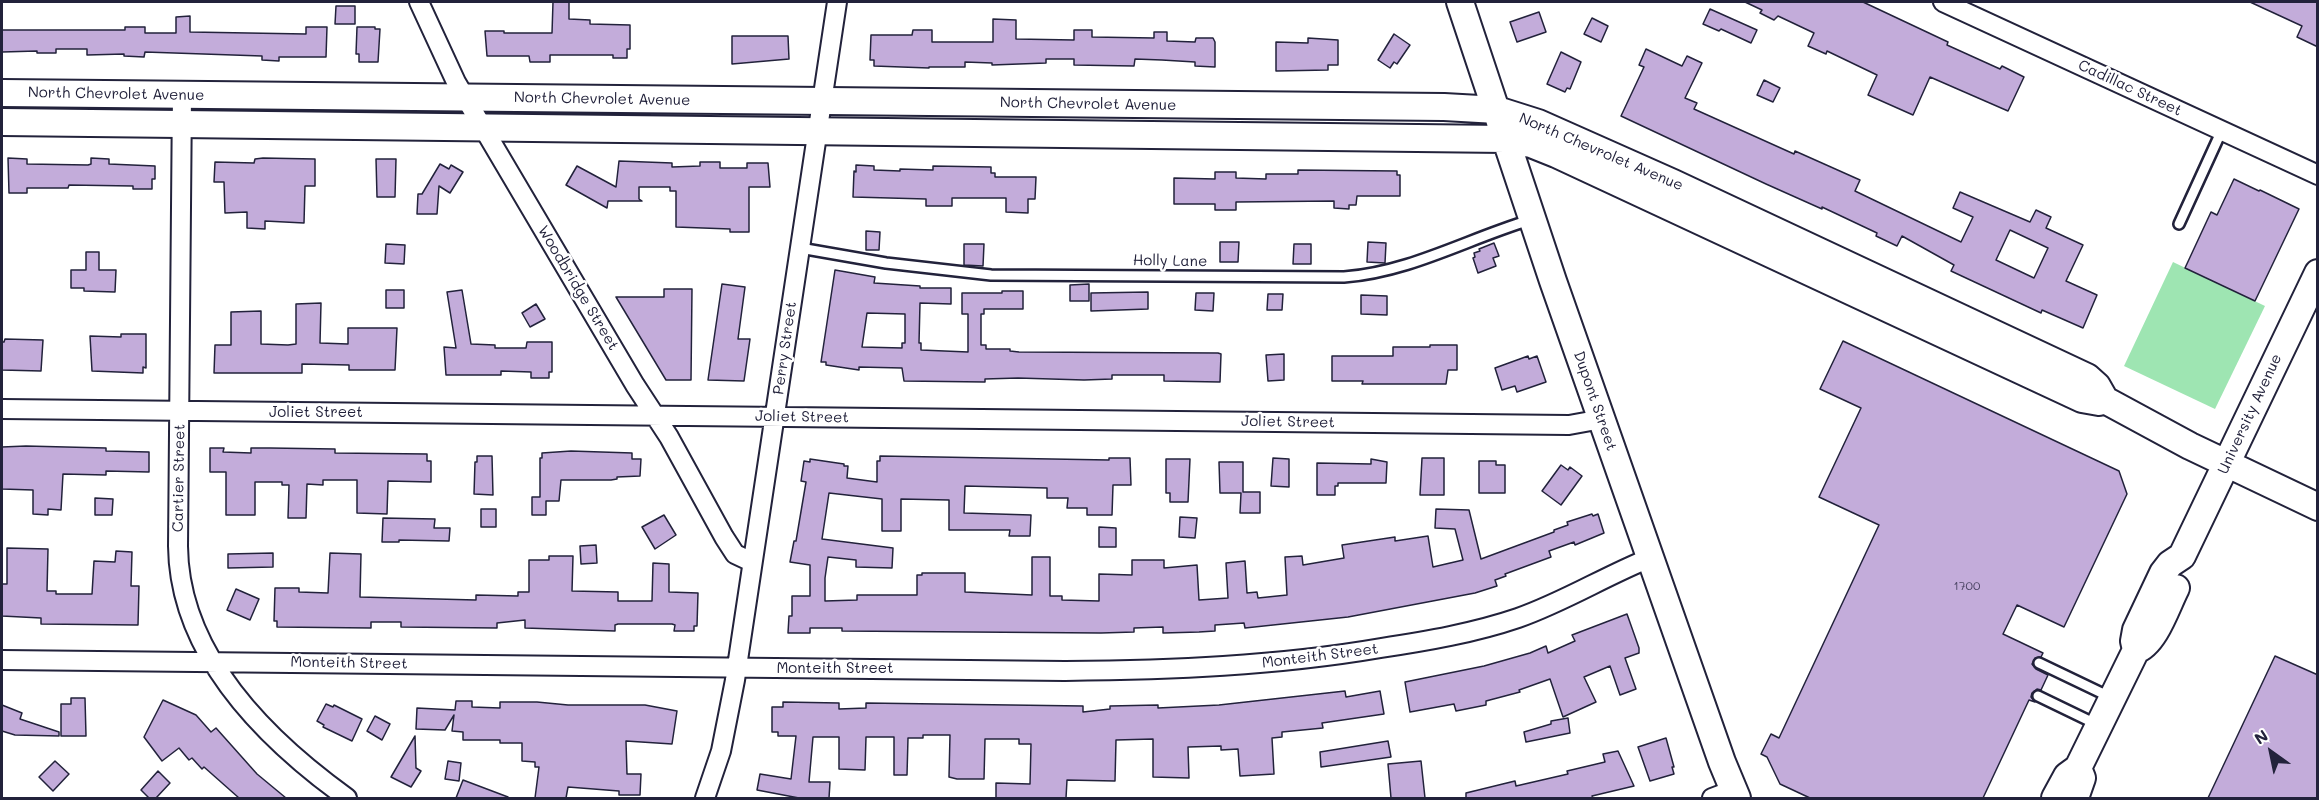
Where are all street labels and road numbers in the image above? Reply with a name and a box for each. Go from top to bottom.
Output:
street label: Cadillac Street [2075,56,2185,120]
street label: North Chevrolet Avenue [28,83,204,105]
street label: North Chevrolet Avenue [514,88,690,110]
street label: North Chevrolet Avenue [1000,93,1176,115]
street label: North Chevrolet Avenue [1516,109,1686,195]
street label: Woodbridge Street [534,222,622,354]
street label: Holly Lane [1133,251,1207,271]
street label: Perry Street [770,300,800,396]
street label: Dupont Street [1570,349,1620,453]
street label: University Avenue [2214,351,2286,477]
street label: Joliet Street [269,403,363,421]
street label: Joliet Street [755,407,849,427]
street label: Joliet Street [1241,412,1335,432]
street label: Cartier Street [169,424,189,532]
street label: Monteith Street [1261,640,1379,672]
street label: Monteith Street [290,653,408,673]
street label: Monteith Street [776,659,894,677]

